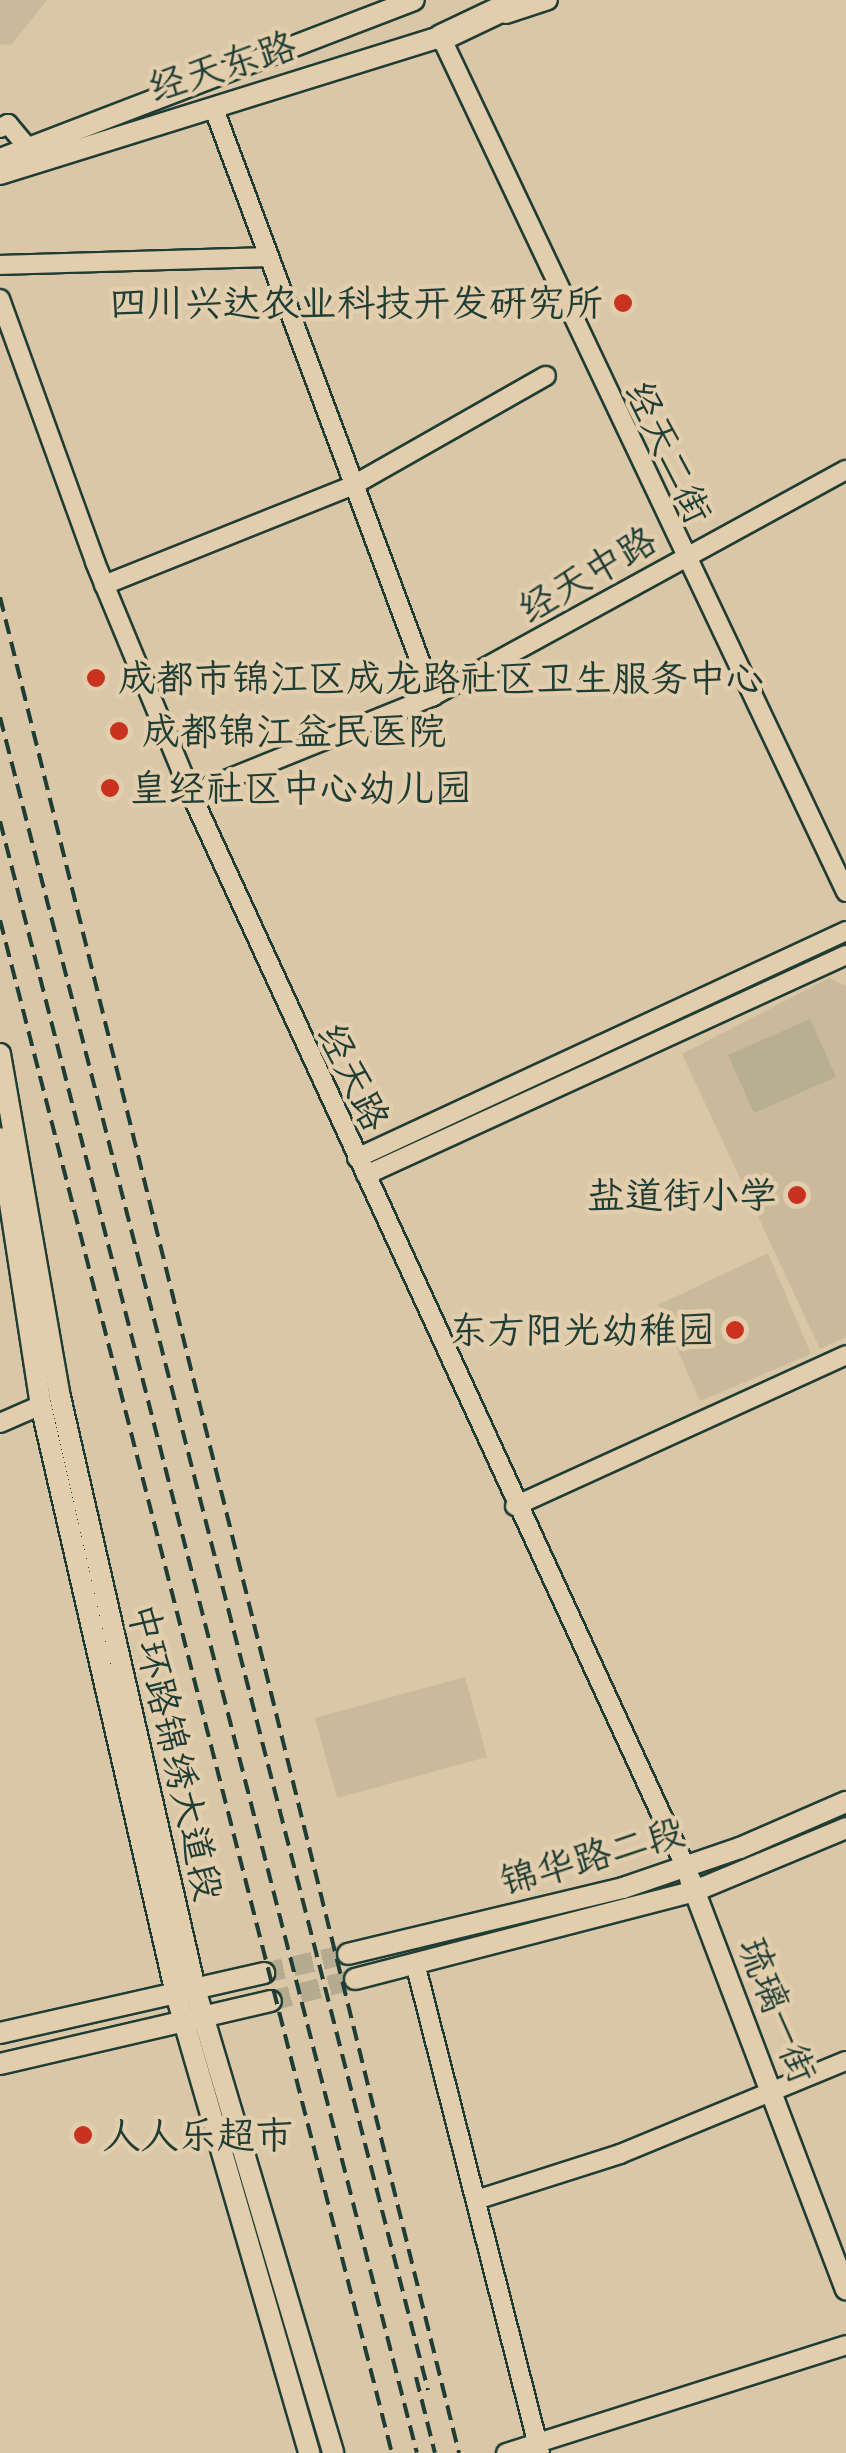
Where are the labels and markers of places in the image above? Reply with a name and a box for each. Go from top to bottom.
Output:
place label: 四川兴达农业科技开发研究所 [109,280,603,326]
marker: 四川兴达农业科技开发研究所 [612,292,634,314]
place label: 成都市锦江区成龙路社区卫生服务中心 [118,655,764,701]
marker: 成都市锦江区成龙路社区卫生服务中心 [83,665,109,691]
place label: 成都锦江益民医院 [142,708,446,754]
marker: 成都锦江益民医院 [106,718,132,744]
place label: 皇经社区中心幼儿园 [130,765,472,811]
marker: 皇经社区中心幼儿园 [99,777,121,799]
place label: 盐道街小学 [587,1172,777,1218]
marker: 盐道街小学 [786,1184,808,1206]
place label: 东方阳光幼稚园 [449,1307,715,1353]
marker: 东方阳光幼稚园 [724,1319,746,1341]
place label: 人人乐超市 [103,2112,293,2158]
marker: 人人乐超市 [72,2124,94,2146]

